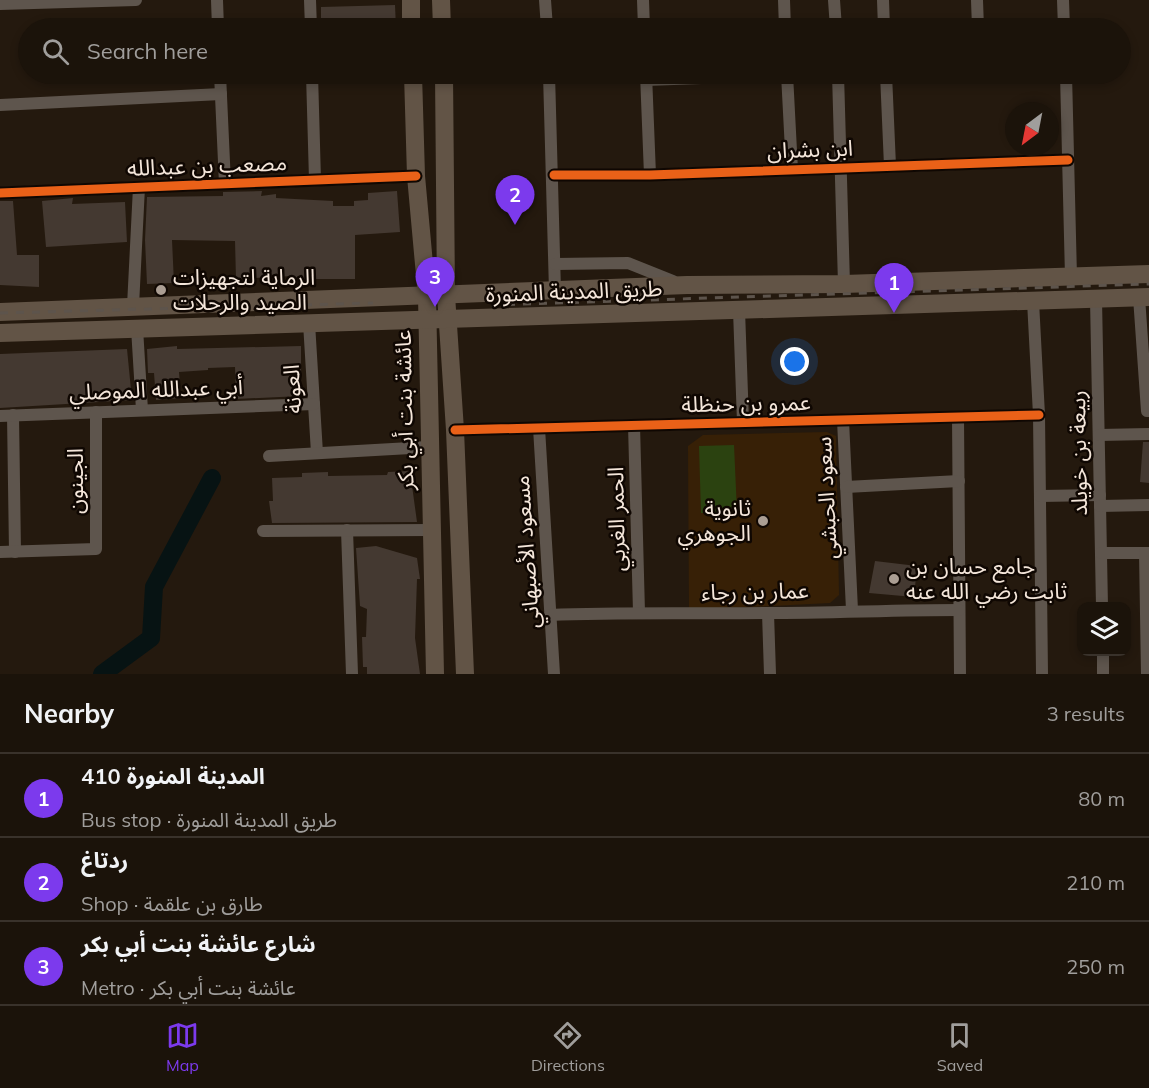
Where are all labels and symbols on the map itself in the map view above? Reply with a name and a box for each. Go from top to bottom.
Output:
north arrow [1005,102,1059,156]
street label: ابن بشران [767,134,853,164]
street label: مصعب بن عبدالله [127,148,287,182]
pin: 2 [496,176,534,225]
pin: 3 [416,258,454,307]
place label: الرماية لتجهيزات الصيد والرحلات [173,263,315,316]
pin: 1 [874,264,914,313]
street label: طريق المدينة المنورة [485,274,663,308]
marker: الرماية لتجهيزات الصيد والرحلات [154,283,168,297]
street label: عائشة بنت أبي بكر [389,329,423,492]
your location [780,347,809,376]
street label: العونة [277,364,307,414]
street label: أبي عبدالله الموصلي [69,372,244,409]
street label: عمرو بن حنظلة [681,388,811,418]
street label: ربيعة بن خويلد [1063,390,1093,516]
street label: سعود الحبشي [809,436,846,560]
street label: الجينون [61,448,89,514]
street label: الحمر الغربي [601,466,634,572]
street label: مسعود الأصبهاني [507,474,548,630]
place label: ثانوية الجوهري [678,494,751,550]
marker: ثانوية الجوهري [756,514,770,528]
place label: جامع حسان بن ثابت رضي الله عنه [906,552,1067,608]
marker: جامع حسان بن ثابت رضي الله عنه [887,572,901,586]
street label: عمار بن رجاء [701,576,809,606]

